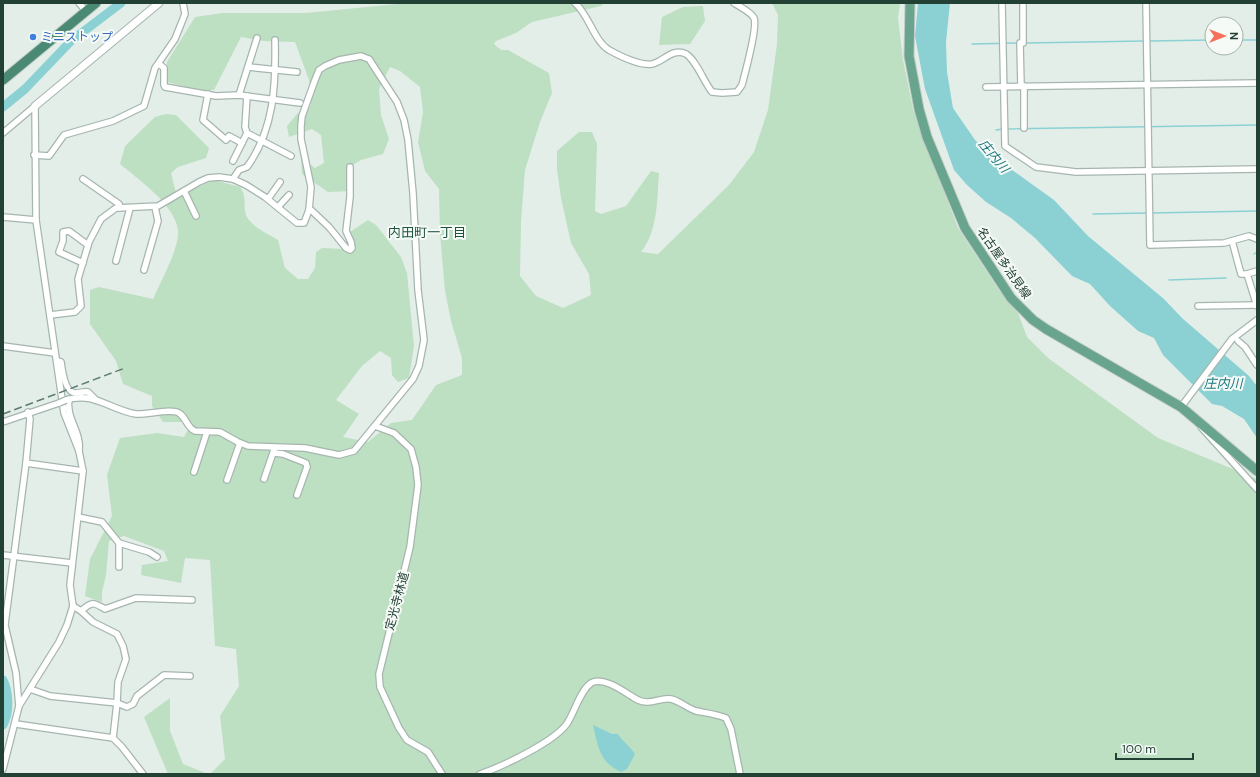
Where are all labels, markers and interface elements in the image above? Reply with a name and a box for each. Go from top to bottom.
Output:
north arrow [1204,16,1244,56]
place label: ミニストップ [41,29,113,45]
marker: ミニストップ [28,32,38,42]
text: N [1227,32,1241,40]
water label: 庄内川 [975,136,1014,178]
district label: 内田町一丁目 [388,224,466,241]
street label: 名古屋多治見線 [973,224,1035,302]
water label: 庄内川 [1203,375,1244,392]
street label: 定光寺林道 [382,570,412,632]
scale bar [1116,735,1193,761]
text: 100 m [1122,741,1156,757]

